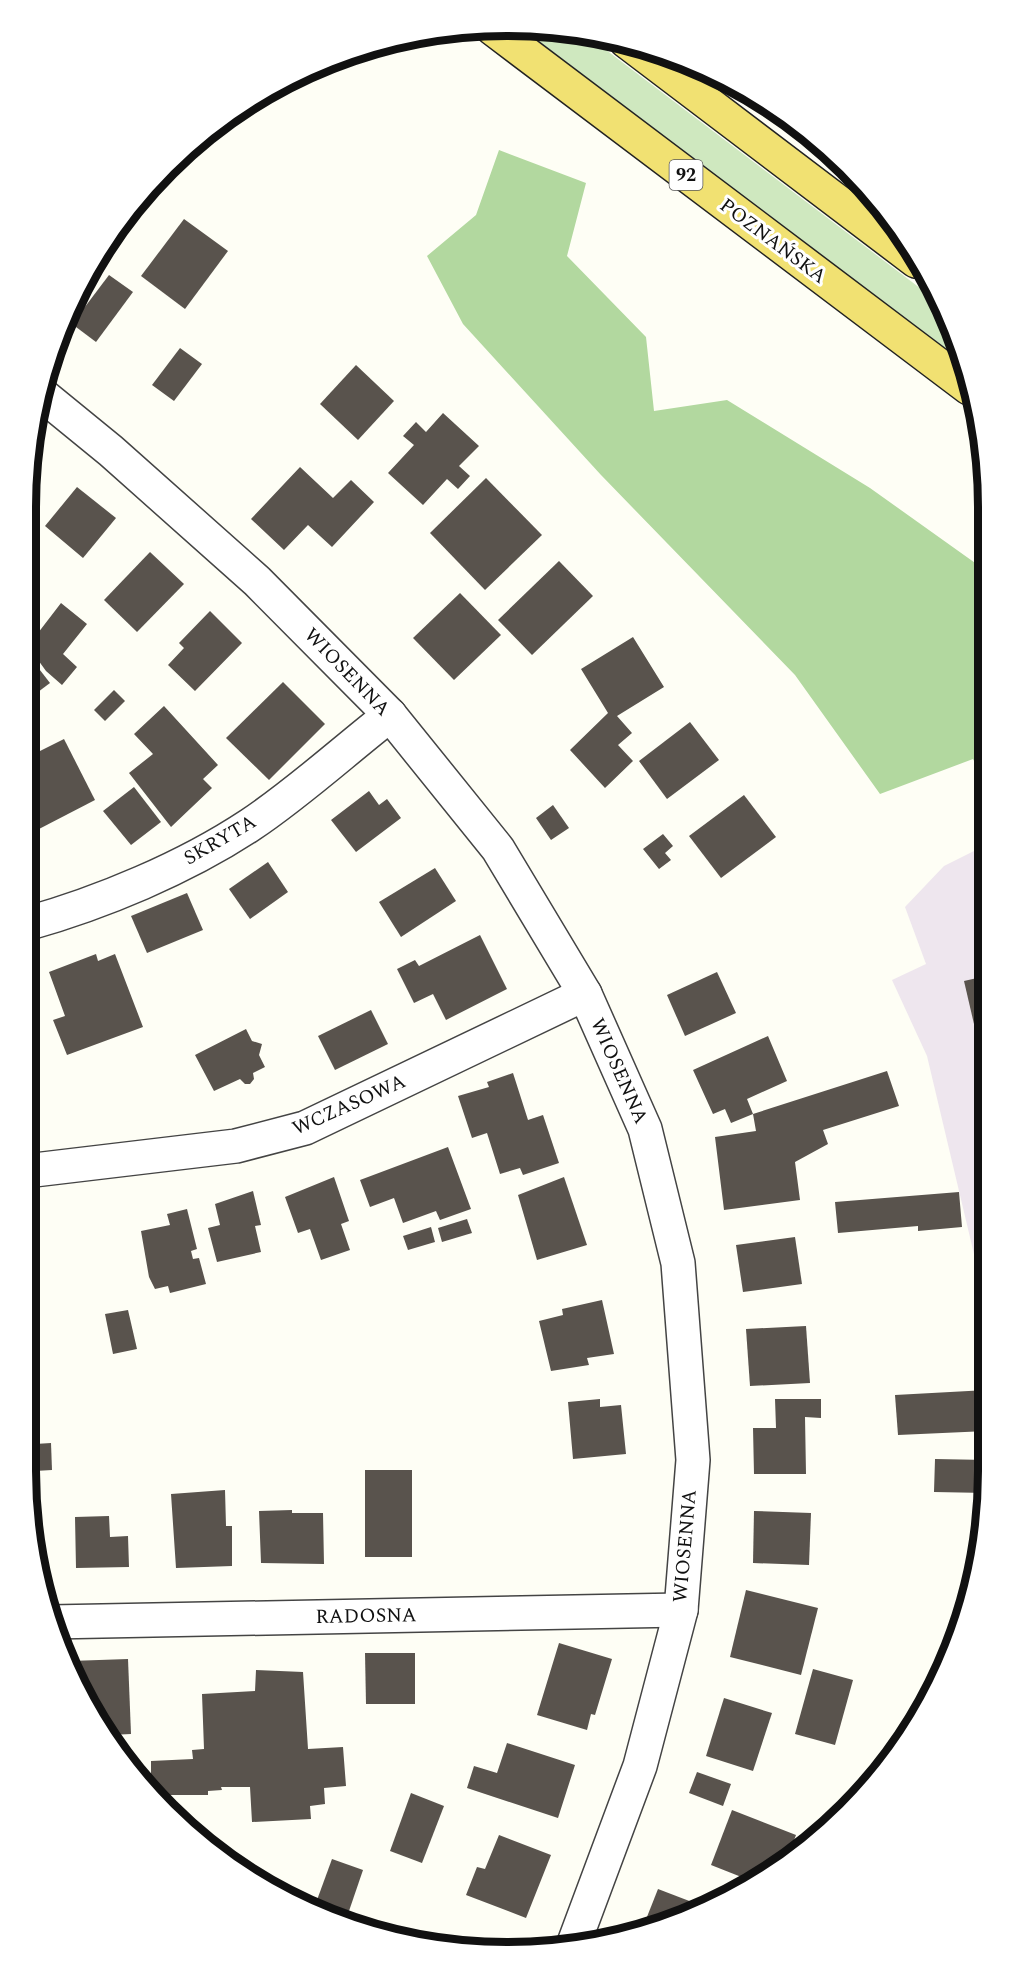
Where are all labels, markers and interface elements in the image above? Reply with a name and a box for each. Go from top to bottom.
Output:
road number: 92 [670,160,702,190]
street label: POZNAŃSKA [713,191,833,291]
street label: WIOSENNA [297,621,397,723]
street label: SKRYTA [178,807,262,873]
street label: WIOSENNA [582,1013,656,1129]
street label: WCZASOWA [287,1067,411,1143]
street label: WIOSENNA [665,1488,705,1604]
street label: RADOSNA [315,1600,417,1632]

